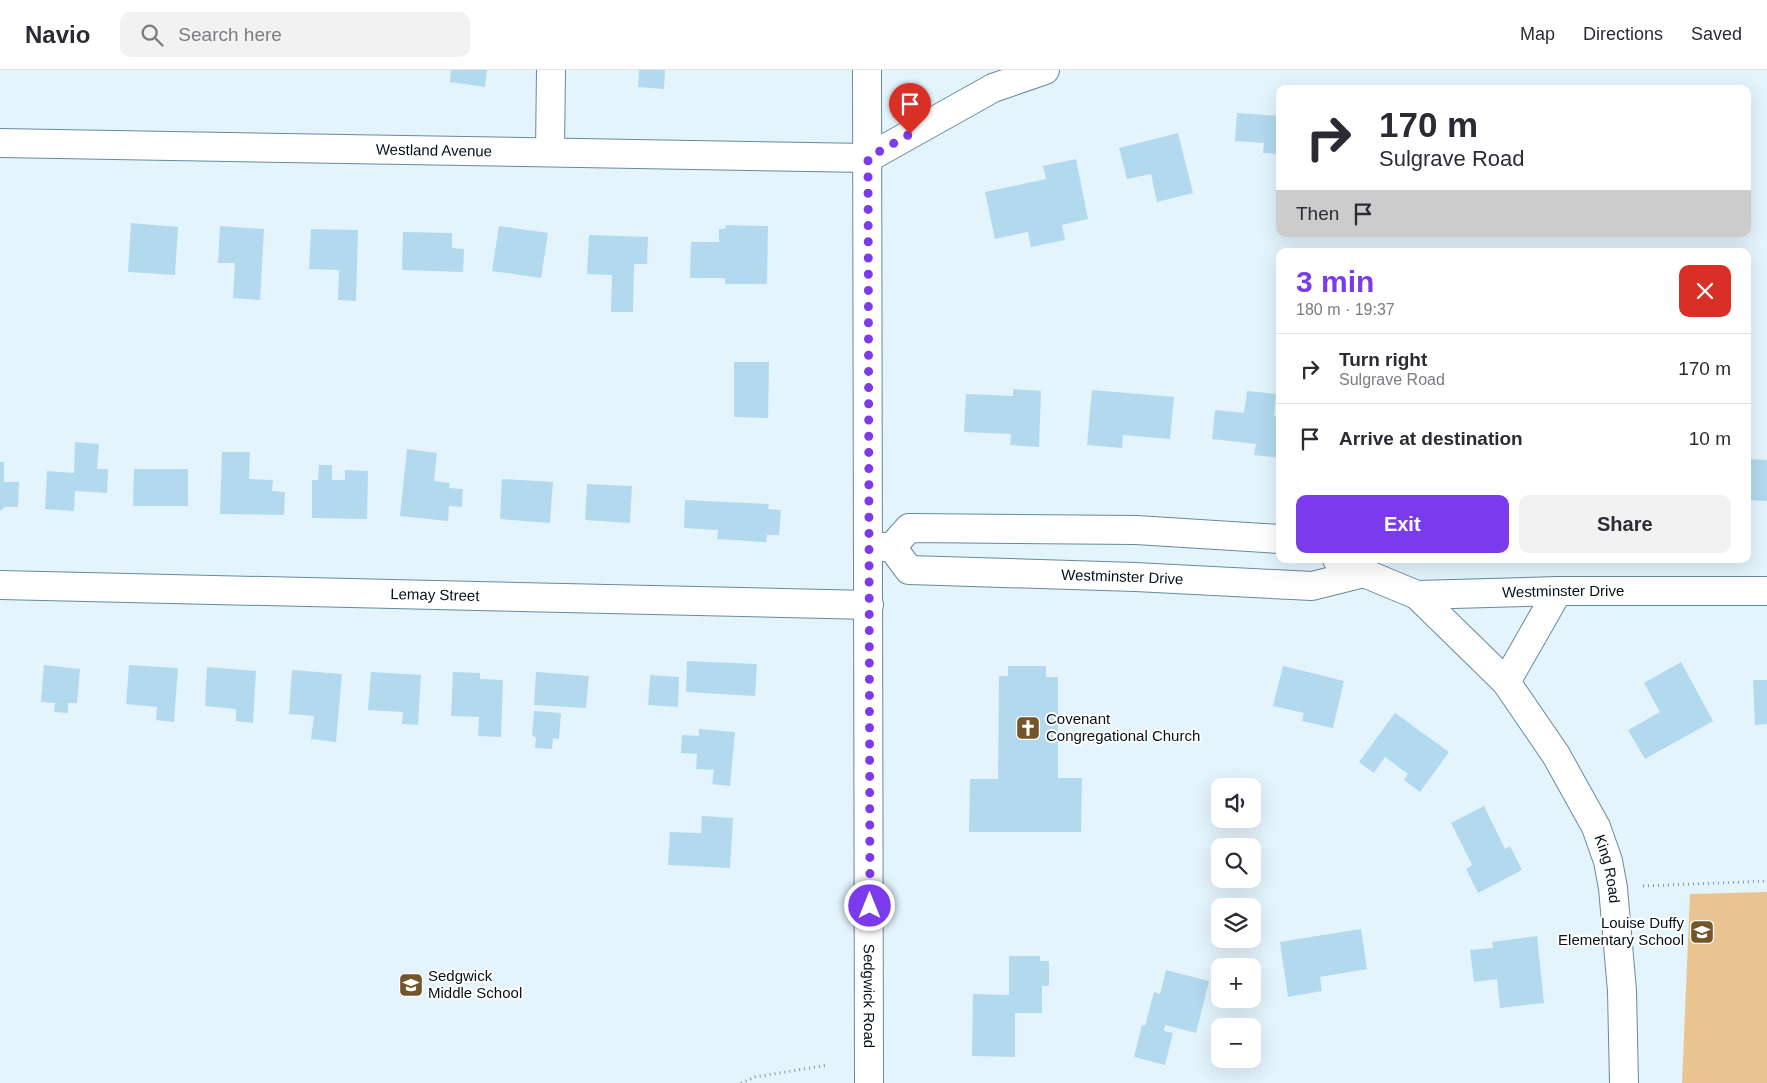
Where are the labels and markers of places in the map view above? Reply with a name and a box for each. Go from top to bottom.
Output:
pin [889,83,931,134]
place label: Covenant Congregational Church [1046,710,1200,744]
church icon: Covenant Congregational Church [1015,715,1041,741]
place label: Louise Duffy Elementary School [1558,914,1684,948]
school or university icon: Louise Duffy Elementary School [1689,919,1715,945]
place label: Sedgwick Middle School [428,967,522,1001]
school or university icon: Sedgwick Middle School [398,972,424,998]

